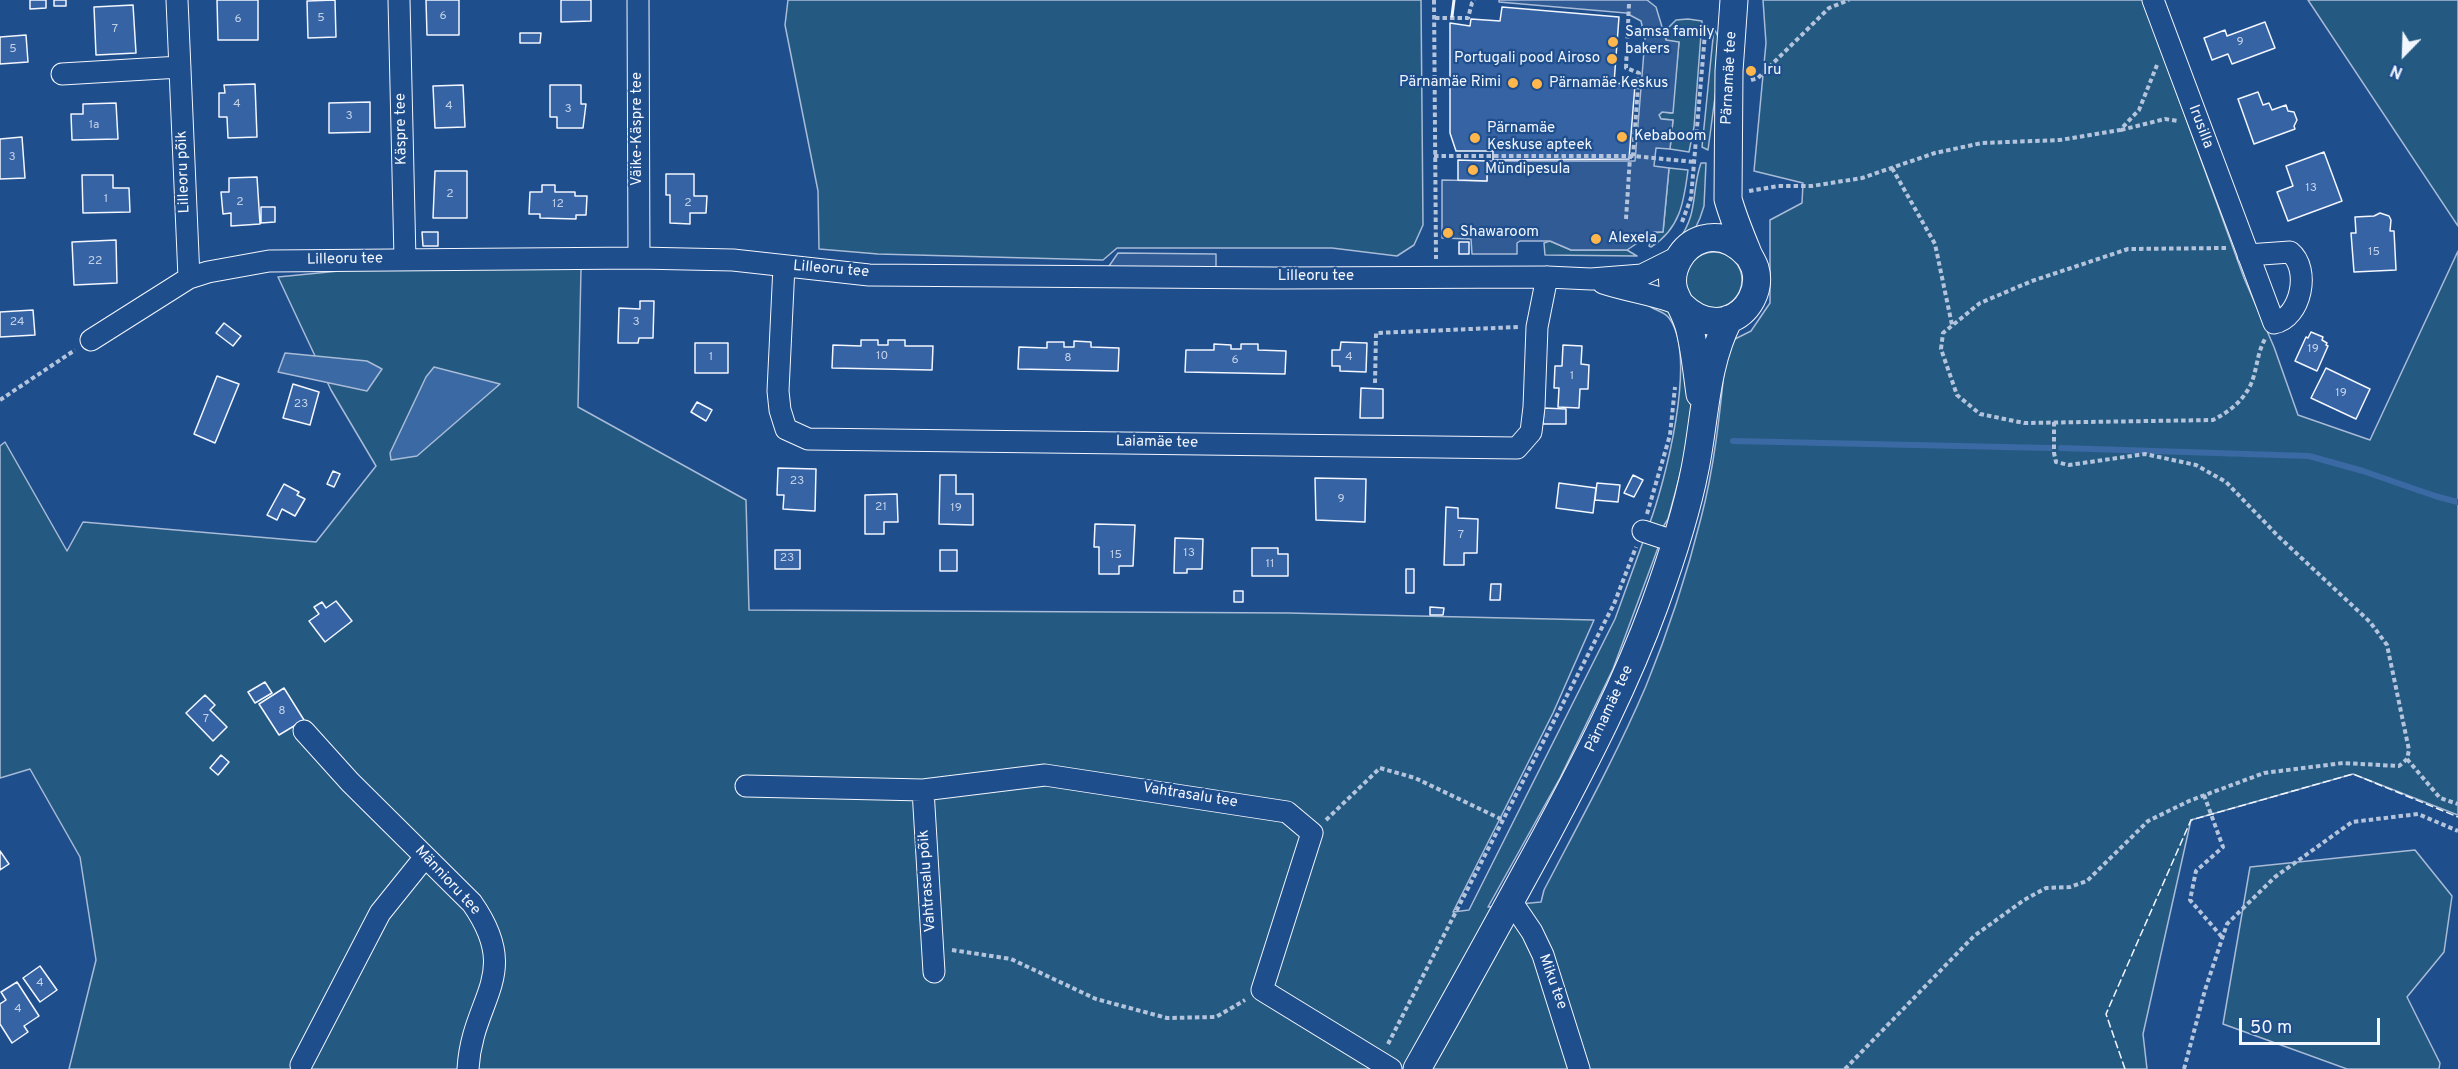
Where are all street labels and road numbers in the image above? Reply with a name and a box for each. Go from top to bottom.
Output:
street label: Pärnamäe tee [1719,31,1741,125]
street label: Väike-Käspre tee [629,72,647,186]
street label: Käspre tee [392,93,412,165]
street label: Irusilla [2184,103,2216,151]
street label: Lilleoru põik [174,130,194,214]
street label: Lilleoru tee [307,250,383,270]
street label: Lilleoru tee [792,258,870,282]
street label: Lilleoru tee [1278,268,1354,286]
street label: Laiamäe tee [1116,433,1198,453]
street label: Pärnamäe tee [1582,663,1638,755]
street label: Vahtrasalu tee [1141,780,1239,812]
street label: Vahtrasalu põik [915,829,941,933]
street label: Männioru tee [410,843,484,919]
street label: Miku tee [1534,952,1570,1012]

